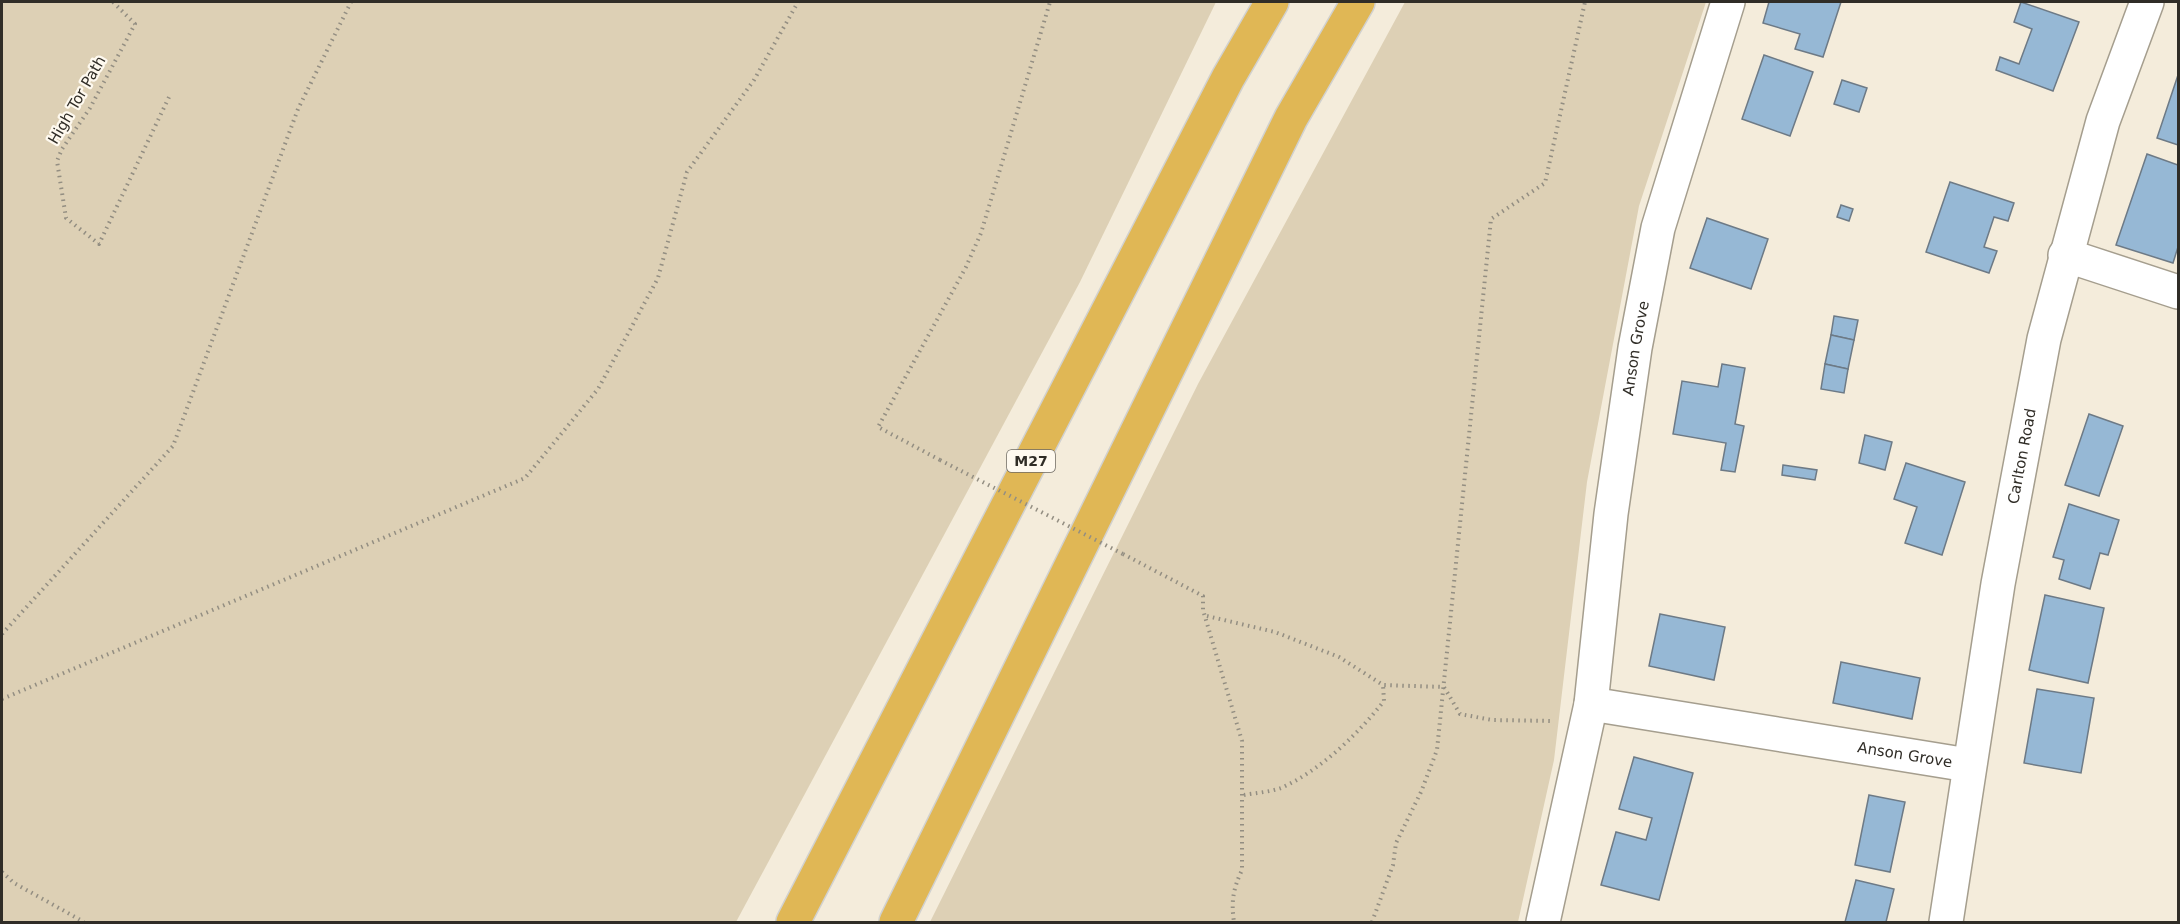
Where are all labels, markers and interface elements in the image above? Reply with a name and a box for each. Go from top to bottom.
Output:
street label: High Tor Path [44,53,110,147]
street label: Anson Grove [1619,299,1653,397]
street label: Carlton Road [2004,407,2040,506]
road number: M27 [1007,450,1055,472]
street label: Anson Grove [1856,738,1954,771]

